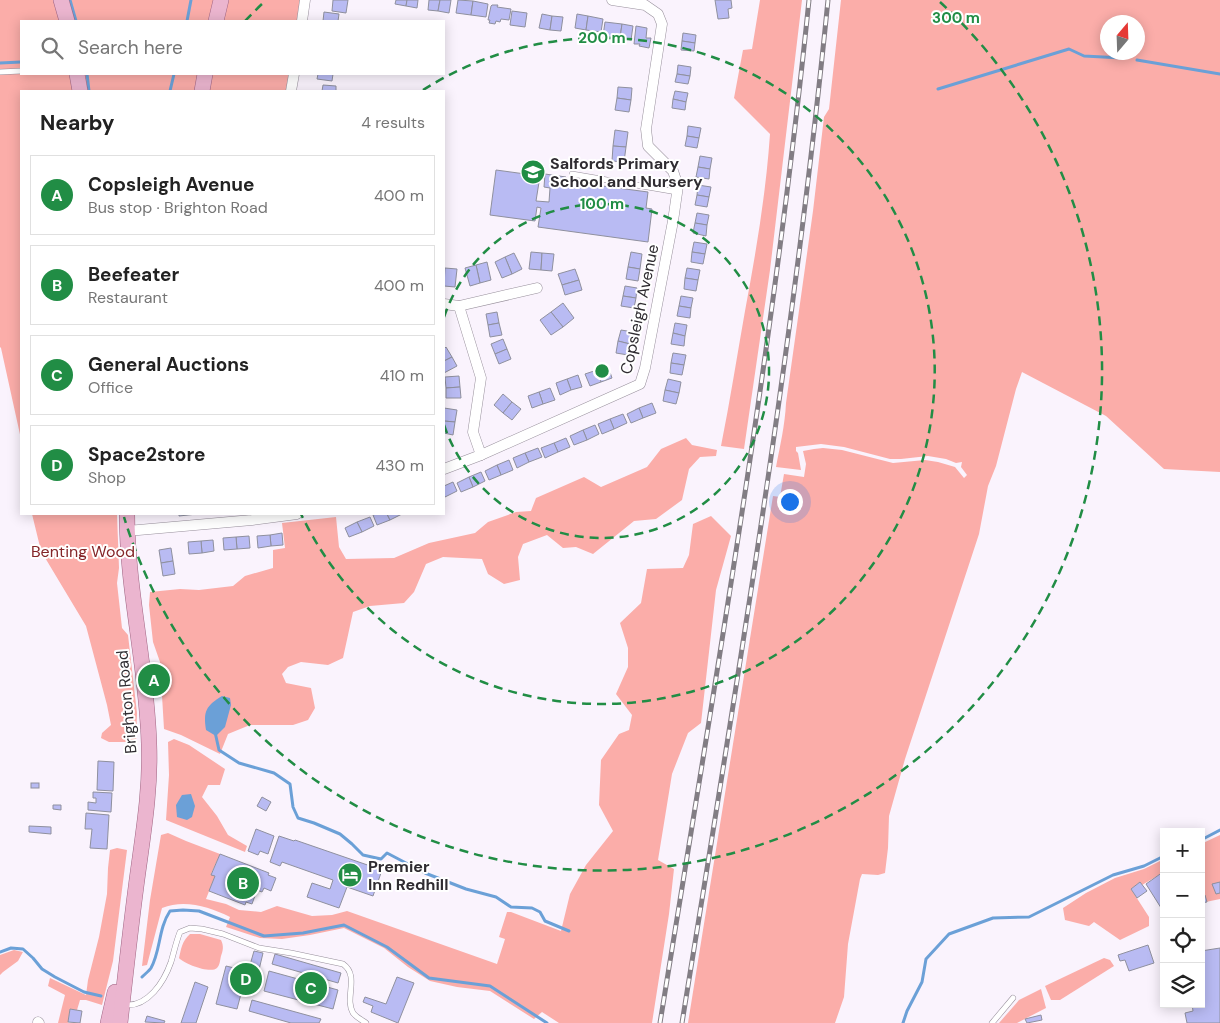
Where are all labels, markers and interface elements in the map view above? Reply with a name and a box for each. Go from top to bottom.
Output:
text: 300 m [932,8,980,28]
north arrow [1100,15,1145,60]
search box [20,20,445,75]
text: 200 m [578,28,626,48]
icon: search [38,34,66,62]
text: Search here [78,35,183,60]
text: Nearby [40,109,114,137]
text: 4 results [361,112,425,133]
place label: Salfords Primary School and Nursery [550,153,703,192]
school or university icon: Salfords Primary School and Nursery [520,159,546,185]
text: Copsleigh Avenue [88,172,254,197]
text: A [51,185,63,206]
text: 400 m [374,185,424,206]
text: 100 m [580,194,624,214]
text: Bus stop · Brighton Road [88,197,268,218]
street label: Copsleigh Avenue [615,242,664,376]
text: Beefeater [88,262,179,287]
text: B [52,275,62,296]
text: 400 m [374,275,424,296]
text: Restaurant [88,287,168,308]
text: General Auctions [88,352,249,377]
centre of rings [593,362,611,380]
text: C [51,365,63,386]
text: 410 m [380,365,424,386]
text: Office [88,377,133,398]
text: Space2store [88,442,205,467]
text: D [51,455,63,476]
text: 430 m [375,455,424,476]
text: Shop [88,467,126,488]
your location [777,489,803,515]
park label: Benting Wood [31,541,135,562]
street label: Brighton Road [112,649,141,755]
pin: A [138,661,170,699]
map controls [1160,828,1205,1008]
button: + [1160,828,1205,873]
place label: Premier Inn Redhill [368,856,448,895]
hotel icon: Premier Inn Redhill [337,862,363,888]
pin: B [227,864,259,902]
button: − [1160,873,1205,918]
button: locate [1160,918,1205,963]
pin: D [230,960,262,998]
button: layers [1160,963,1205,1008]
pin: C [295,969,327,1007]

